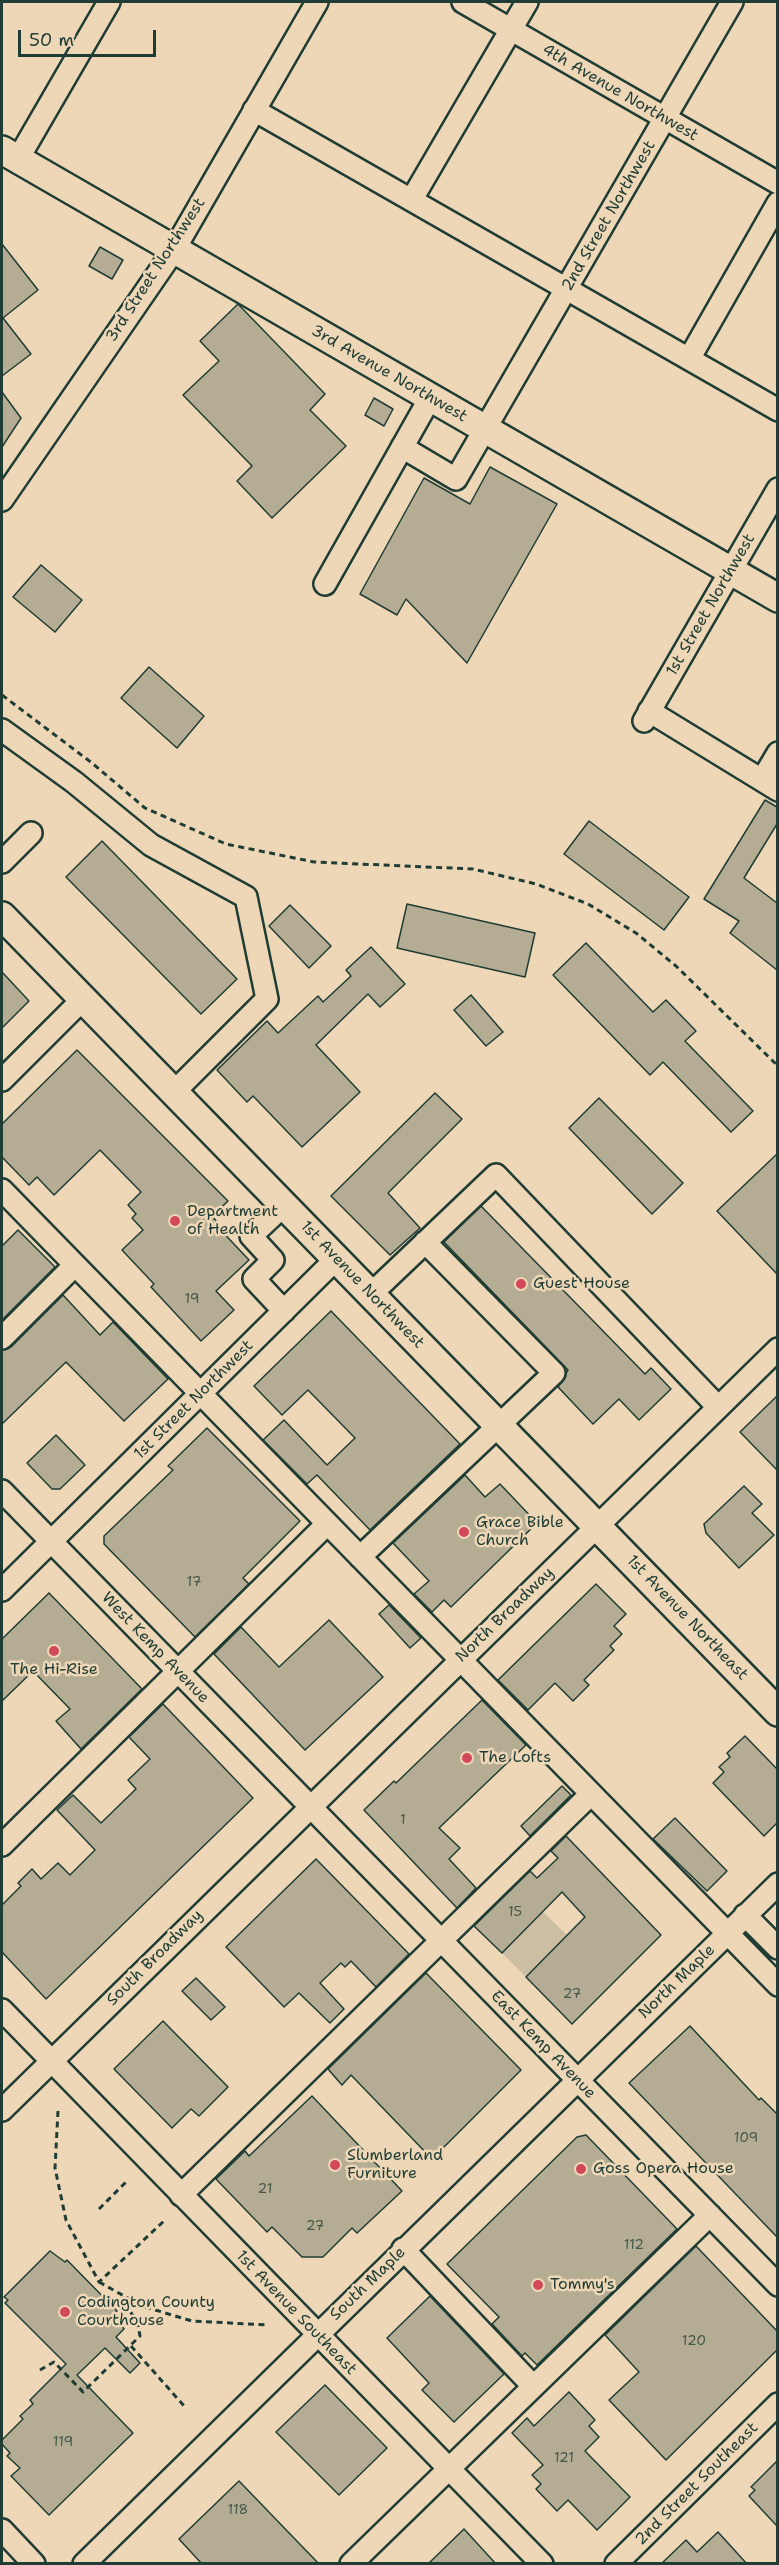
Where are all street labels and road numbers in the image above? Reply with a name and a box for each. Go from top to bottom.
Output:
street label: 4th Avenue Northwest [538,40,702,146]
street label: 2nd Street Northwest [558,137,660,295]
street label: 3rd Street Northwest [102,194,210,346]
street label: 3rd Avenue Northwest [307,321,471,427]
street label: 1st Street Northwest [663,531,759,679]
street label: 1st Avenue Northwest [296,1217,428,1353]
street label: 1st Street Northwest [130,1336,258,1464]
street label: 1st Avenue Northeast [622,1551,752,1685]
street label: North Broadway [452,1563,558,1667]
street label: West Kemp Avenue [97,1588,213,1708]
street label: South Broadway [103,1906,207,2010]
street label: North Maple [635,1941,719,2023]
street label: East Kemp Avenue [486,1987,600,2103]
street label: South Maple [326,2243,410,2325]
street label: 1st Avenue Southeast [232,2247,360,2379]
street label: 2nd Street Southeast [632,2419,762,2549]

